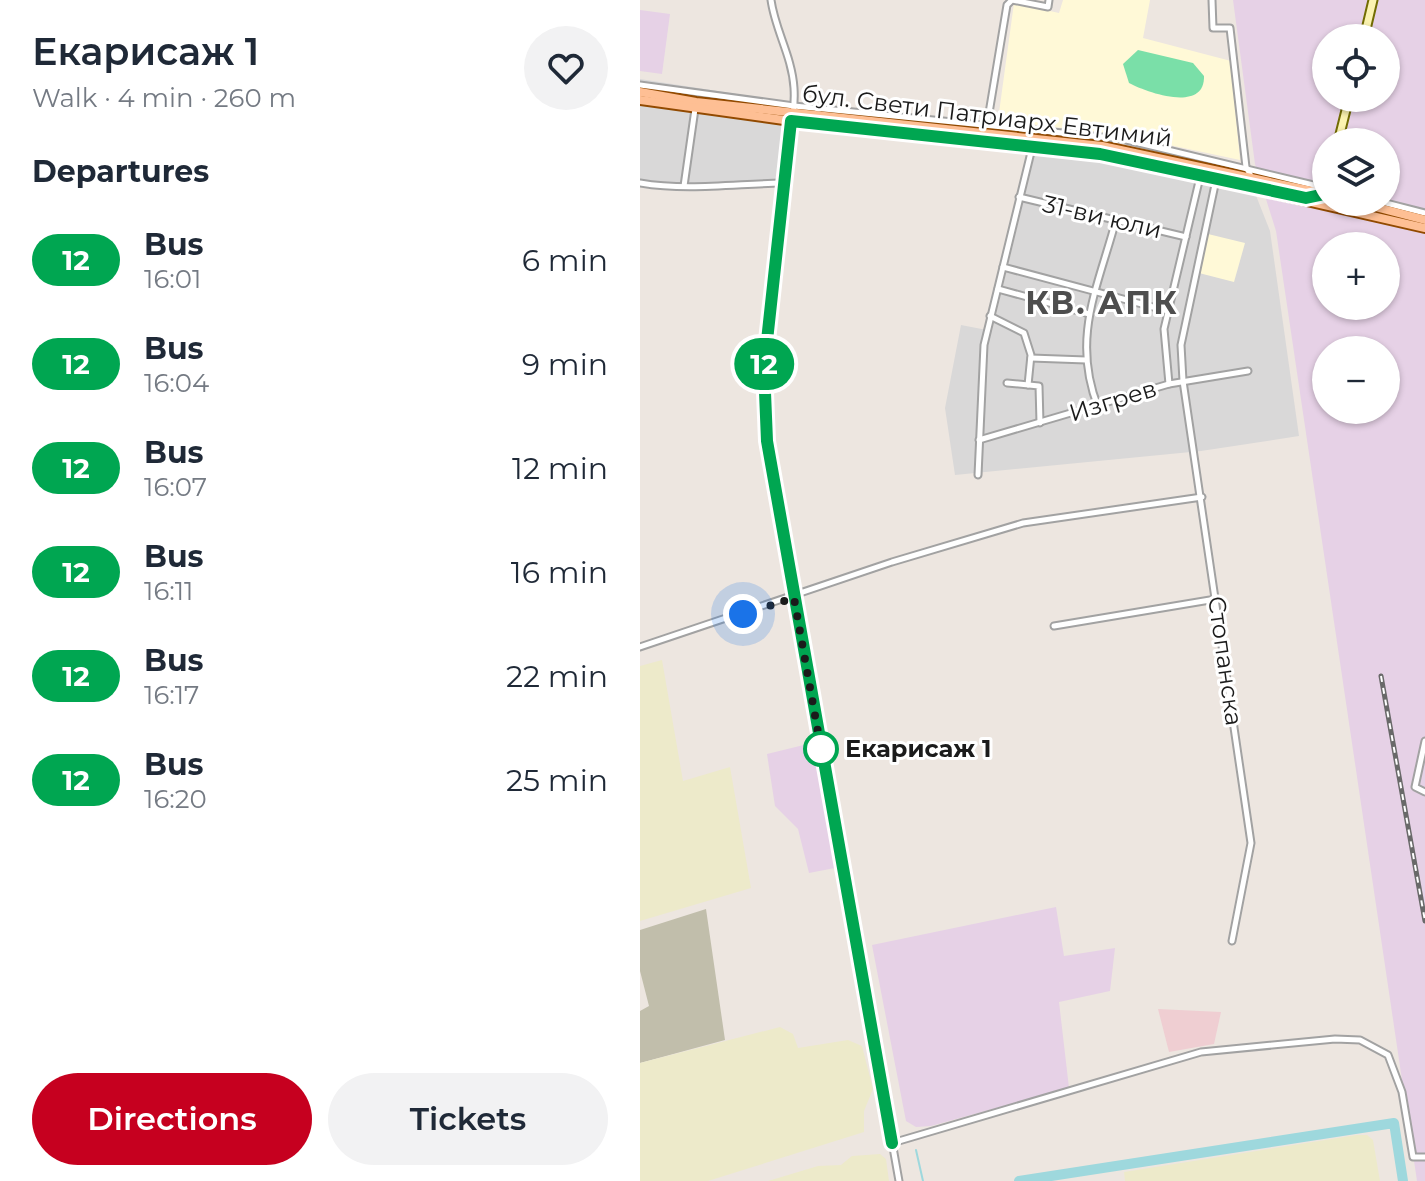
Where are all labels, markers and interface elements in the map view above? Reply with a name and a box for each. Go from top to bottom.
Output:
map controls [1312,24,1400,424]
button: locate [1312,24,1400,112]
button: heart [524,26,608,110]
text: Екарисаж 1 [32,28,259,75]
street label: бул. Свети Патриарх Евтимий [800,78,1174,153]
text: Walk · 4 min · 260 m [32,82,296,114]
button: layers [1312,128,1400,216]
text: Departures [32,153,209,190]
street label: 31-ви юли [1040,189,1164,244]
text: Bus [144,226,204,263]
button: + [1312,232,1400,320]
text: 6 min [522,242,608,279]
text: 12 [62,243,90,277]
text: 16:01 [144,263,201,295]
district label: КВ. АПК [1025,283,1179,322]
text: Bus [144,330,204,367]
button: − [1312,336,1400,424]
line badge: 12 [728,338,800,390]
text: 9 min [522,346,608,383]
text: 12 [62,347,90,381]
text: 12 [750,347,778,381]
text: 16:04 [144,367,209,399]
street label: Изгрев [1066,374,1160,428]
text: Bus [144,434,204,471]
text: 12 min [512,450,608,487]
text: 12 [62,451,90,485]
text: 16:07 [144,471,207,503]
text: Bus [144,538,204,575]
text: 16 min [511,554,608,591]
text: 12 [62,555,90,589]
text: 16:11 [144,575,194,607]
your location [723,594,763,634]
street label: Стопанска [1202,594,1249,728]
text: Bus [144,642,204,679]
text: 22 min [506,658,608,695]
text: 12 [62,659,90,693]
text: 16:17 [144,679,199,711]
marker: Екарисаж 1 [804,732,838,766]
place label: Екарисаж 1 [845,734,991,763]
text: Bus [144,746,204,783]
text: 25 min [506,762,608,799]
text: 12 [62,763,90,797]
text: 16:20 [144,783,207,815]
button: Directions [32,1073,312,1165]
button: Tickets [328,1073,608,1165]

